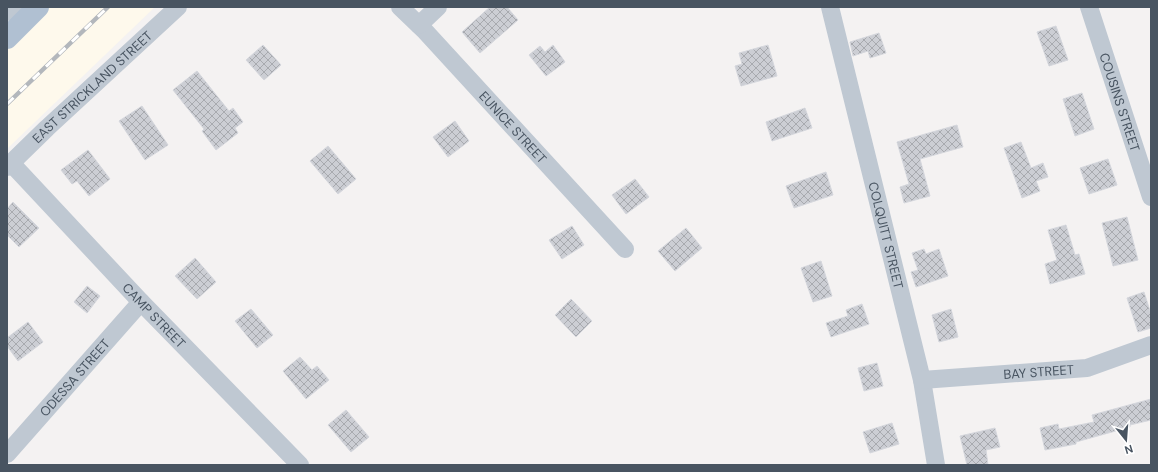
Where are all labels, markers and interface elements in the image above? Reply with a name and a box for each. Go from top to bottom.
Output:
street label: EAST STRICKLAND STREET [28,27,156,146]
street label: COUSINS STREET [1096,51,1144,154]
street label: EUNICE STREET [476,87,551,167]
street label: COLQUITT STREET [865,180,908,290]
street label: CAMP STREET [119,279,189,351]
street label: ODESSA STREET [36,335,113,420]
street label: BAY STREET [1003,360,1075,383]
north arrow [1106,420,1146,460]
text: N [1123,442,1135,457]

